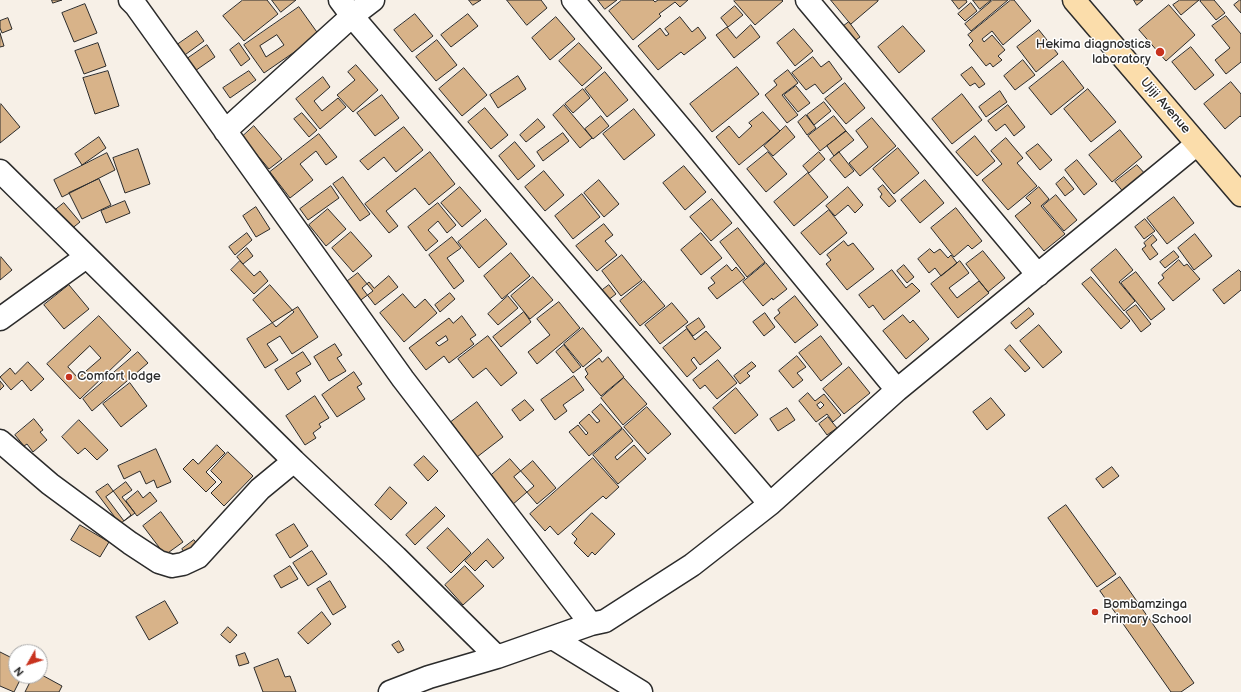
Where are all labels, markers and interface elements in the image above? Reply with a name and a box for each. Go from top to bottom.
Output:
place label: Hekima diagnostics laboratory [1036,37,1151,68]
marker: Hekima diagnostics laboratory [1154,46,1166,58]
street label: Ujiji Avenue [1137,75,1193,137]
place label: Comfort lodge [77,369,161,385]
marker: Comfort lodge [64,372,74,382]
place label: Bombamzinga Primary School [1103,597,1191,628]
marker: Bombamzinga Primary School [1090,607,1100,617]
north arrow [8,644,48,684]
text: N [11,664,27,679]

